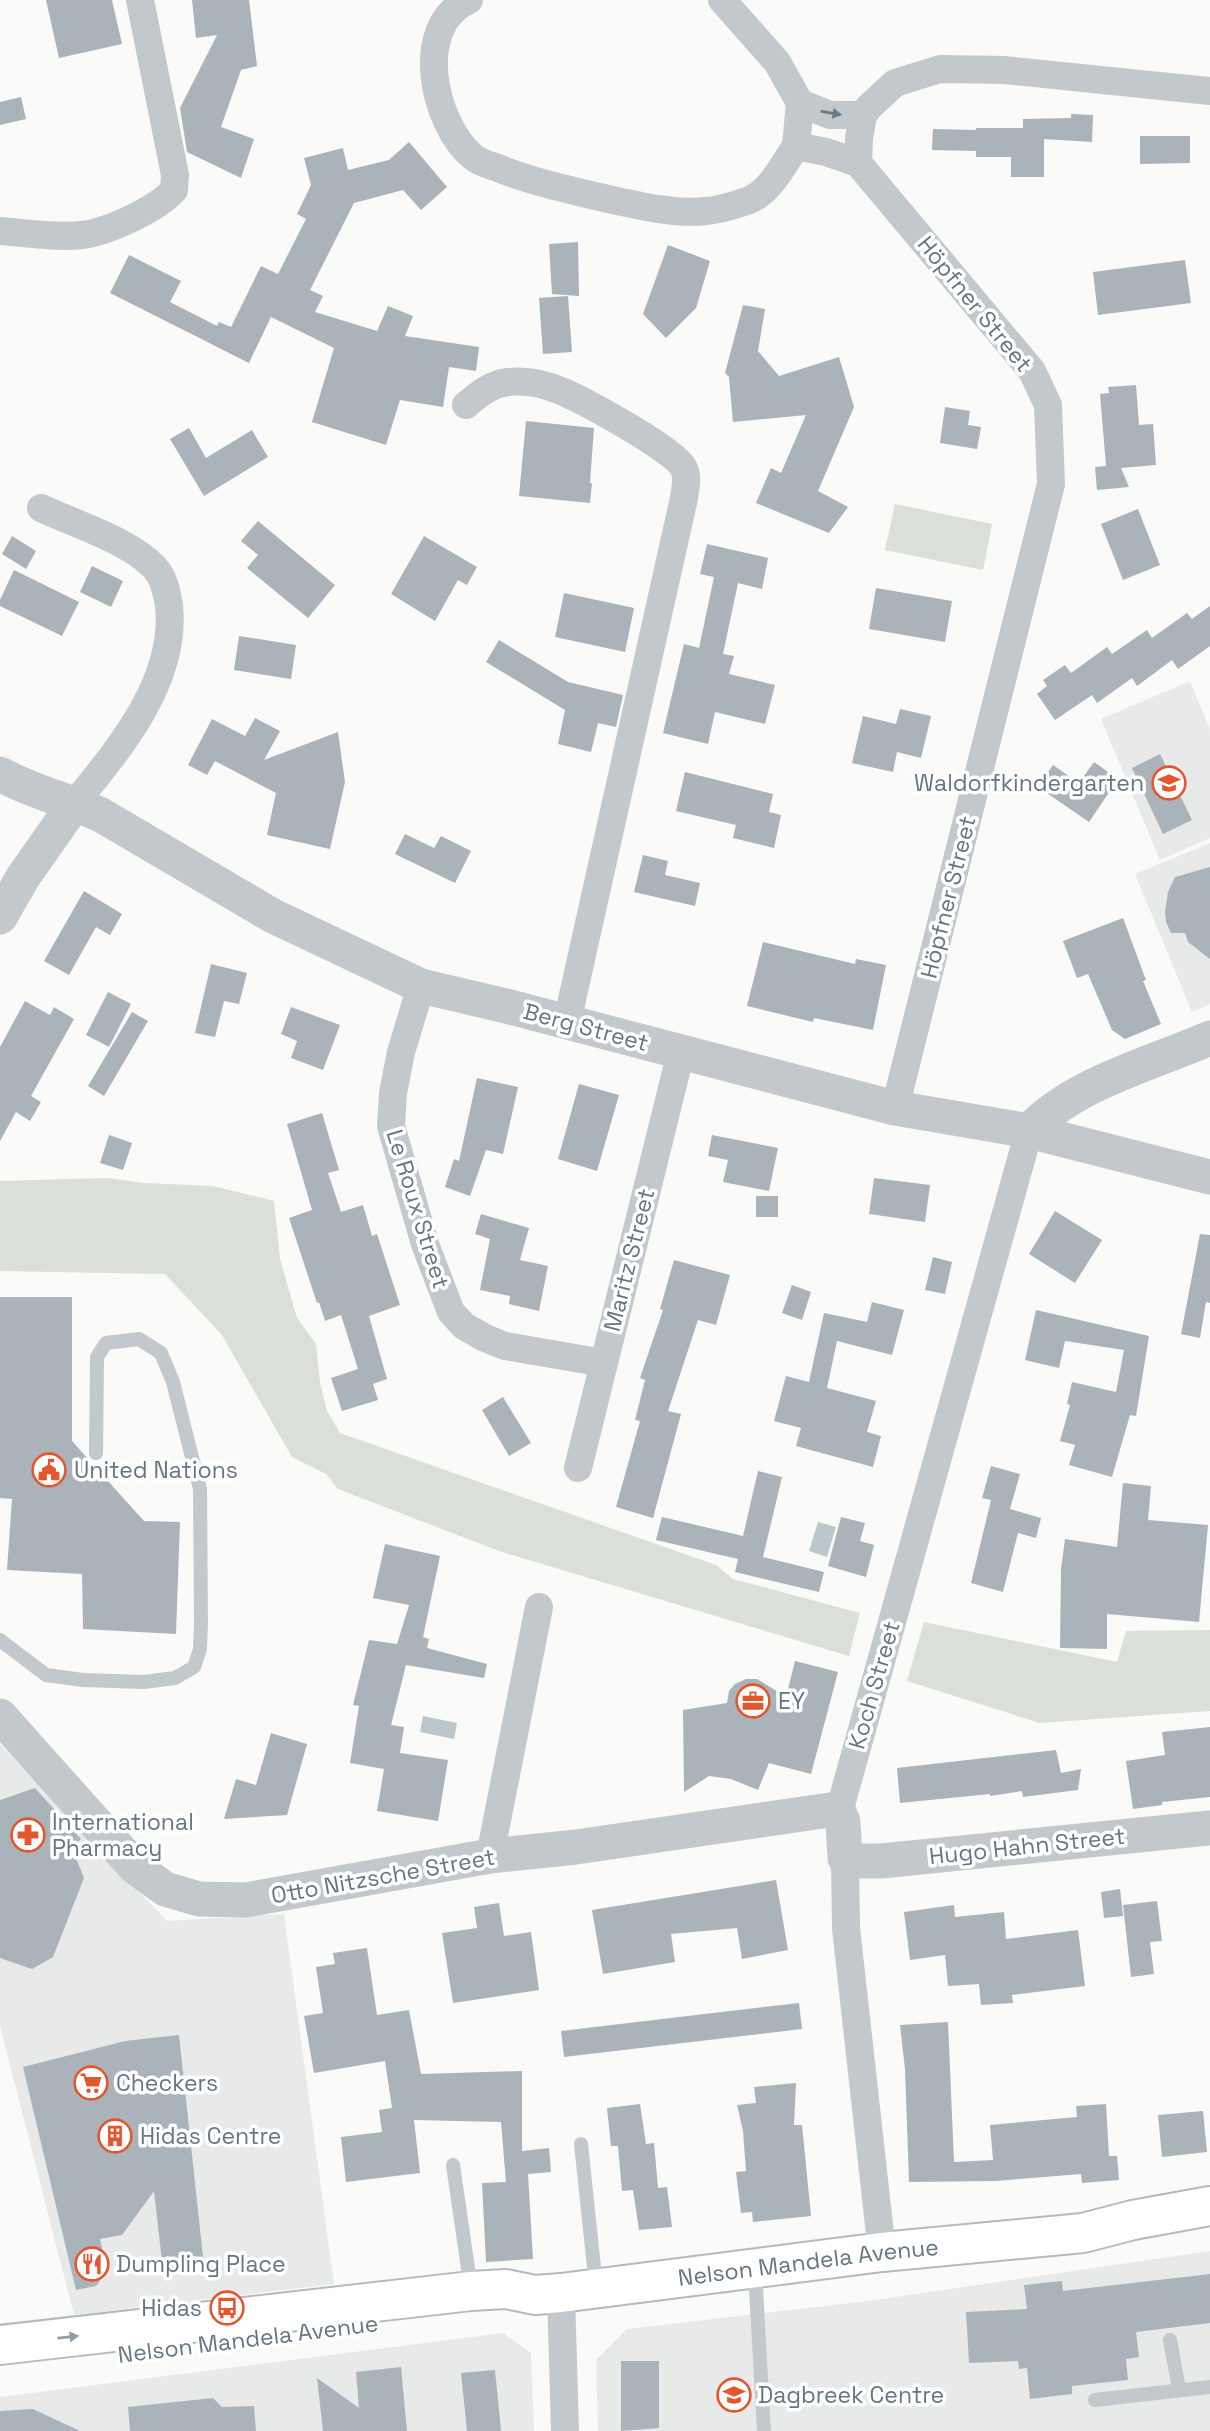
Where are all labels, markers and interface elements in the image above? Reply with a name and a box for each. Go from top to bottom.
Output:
one-way arrow [820,108,842,119]
street label: Höpfner Street [911,230,1039,378]
school or university icon: Waldorfkindergarten [1150,764,1188,802]
place label: Waldorfkindergarten [914,768,1144,798]
street label: Höpfner Street [913,813,983,981]
street label: Berg Street [520,996,652,1058]
street label: Le Roux Street [380,1126,456,1292]
street label: Maritz Street [597,1185,661,1335]
public building icon: United Nations [30,1451,68,1489]
place label: United Nations [74,1455,238,1485]
street label: Koch Street [841,1618,907,1752]
office icon: EY [734,1682,772,1720]
place label: EY [778,1686,805,1716]
place label: International Pharmacy [52,1807,194,1863]
pharmacy icon: International Pharmacy [9,1816,47,1854]
street label: Hugo Hahn Street [928,1821,1126,1871]
street label: Otto Nitzsche Street [269,1842,497,1910]
supermarket icon: Checkers [72,2064,110,2102]
place label: Checkers [116,2068,218,2098]
building icon: Hidas Centre [96,2117,134,2155]
place label: Hidas Centre [140,2121,281,2151]
street label: Nelson Mandela Avenue [676,2232,940,2293]
restaurant icon: Dumpling Place [73,2245,111,2283]
place label: Dumpling Place [116,2249,286,2279]
bus stop icon: Hidas [208,2289,246,2327]
place label: Hidas [141,2293,202,2323]
street label: Nelson Mandela Avenue [116,2308,380,2370]
one-way arrow [57,2331,79,2342]
school or university icon: Dagbreek Centre [715,2376,753,2414]
place label: Dagbreek Centre [758,2380,944,2410]

